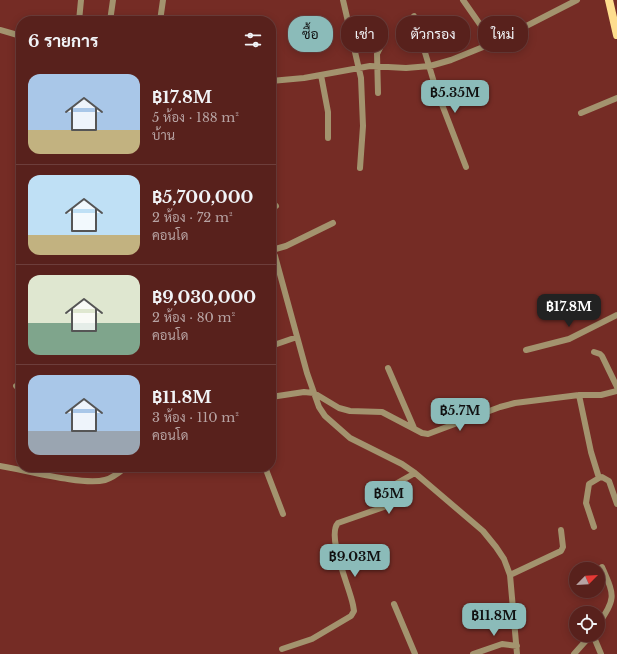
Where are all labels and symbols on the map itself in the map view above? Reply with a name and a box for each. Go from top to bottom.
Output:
pin: ฿5.35M [422,80,488,114]
pin: ฿17.8M [536,294,602,328]
pin: ฿5.7M [432,398,488,432]
pin: ฿5M [370,481,408,515]
pin: ฿9.03M [322,544,388,578]
north arrow [569,562,605,598]
pin: ฿11.8M [461,603,527,637]

